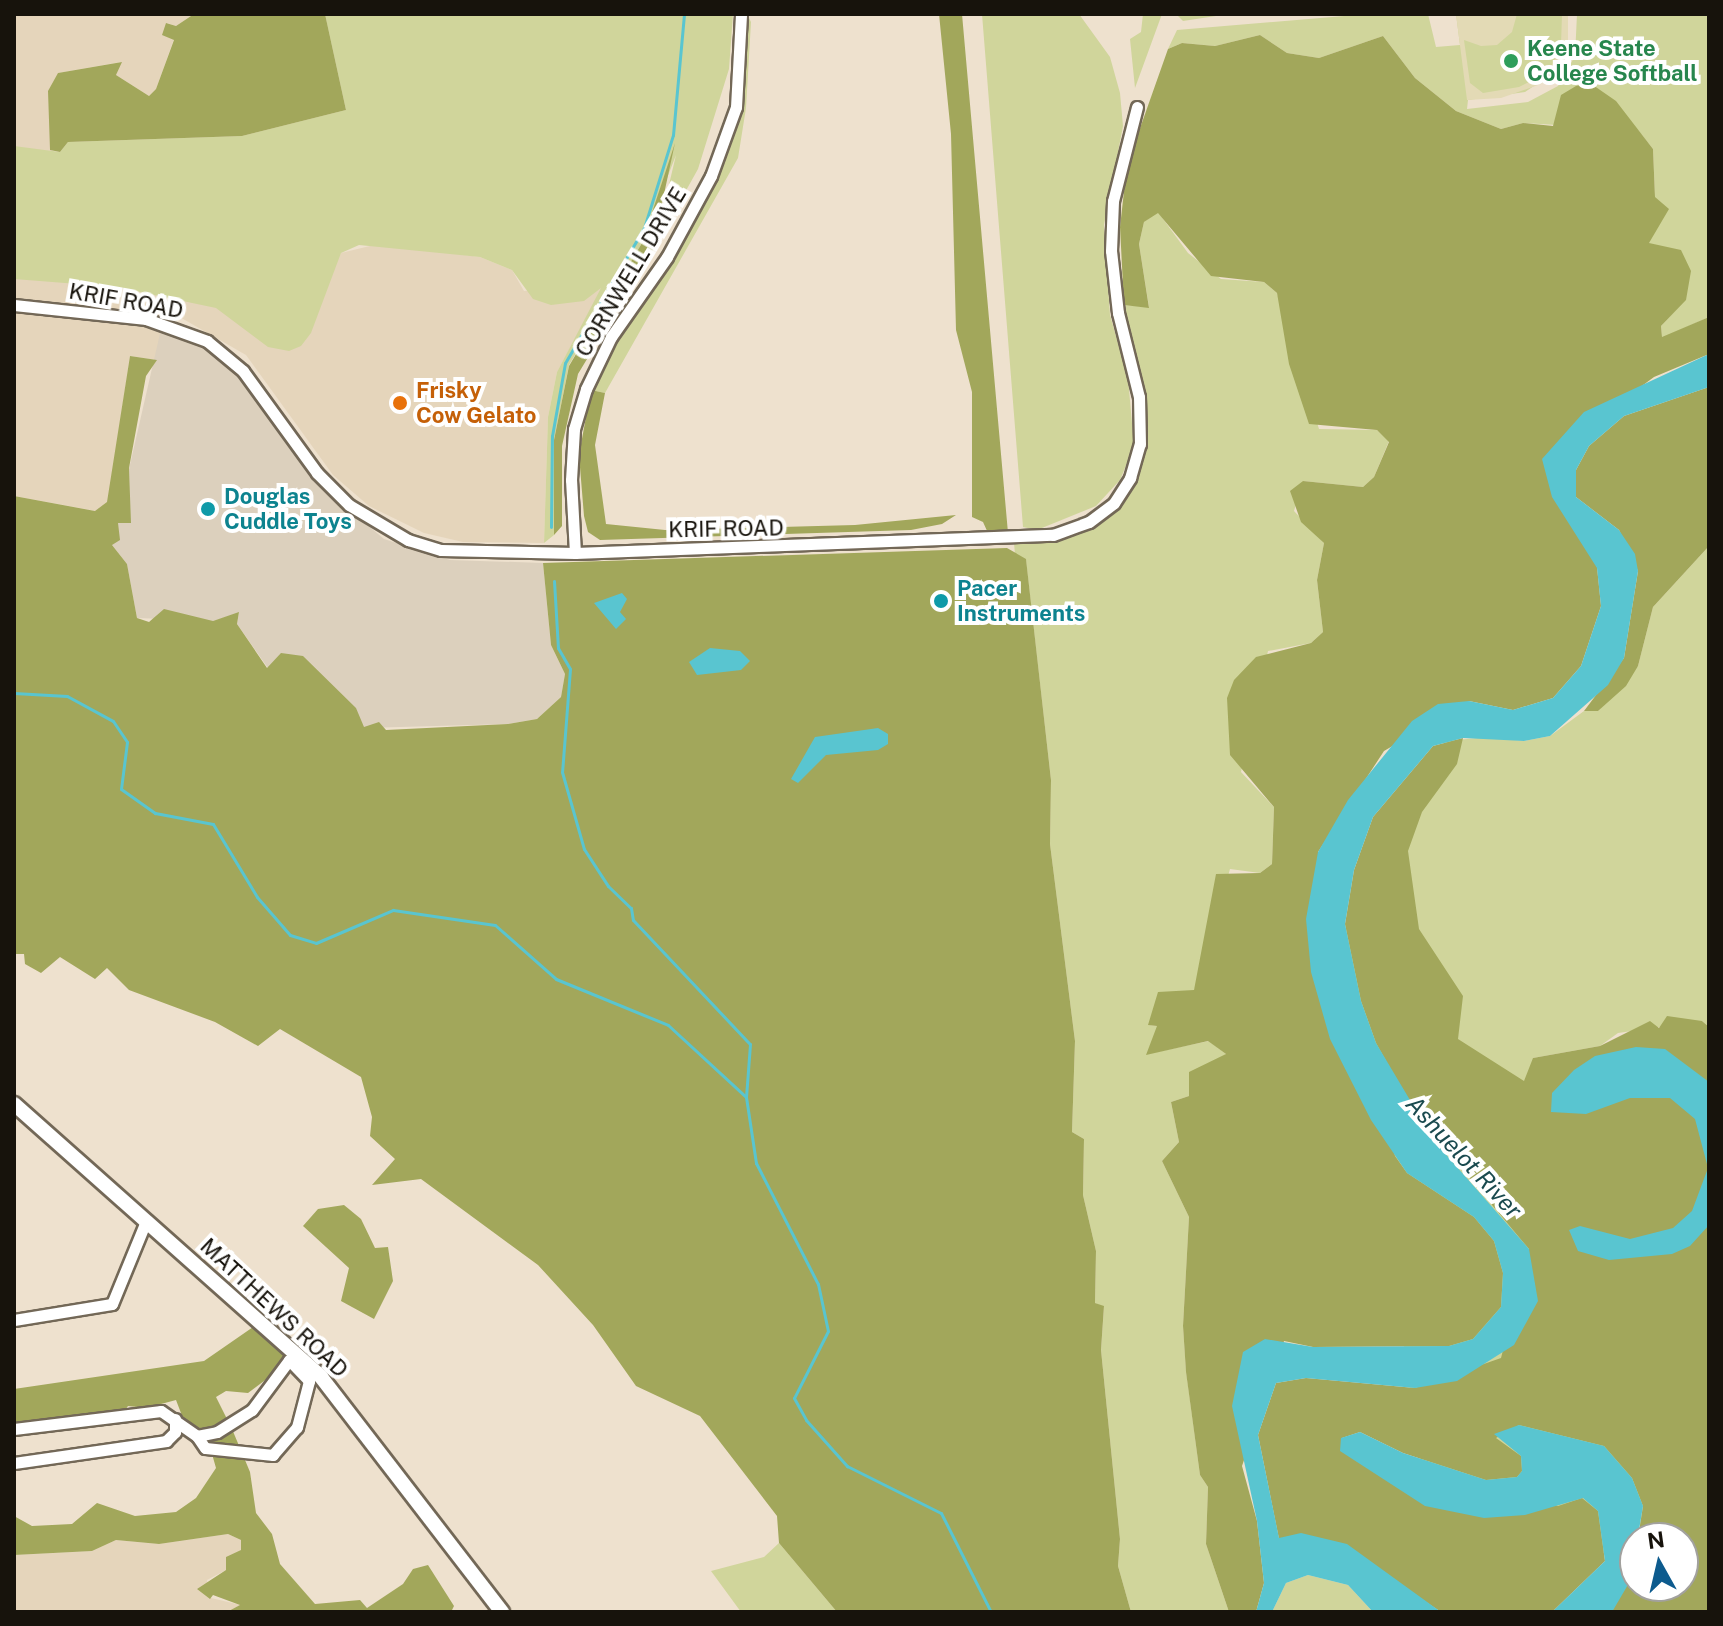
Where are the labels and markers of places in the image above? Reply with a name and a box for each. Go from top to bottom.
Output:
place label: Keene State College Softball [1527,35,1698,86]
marker: Keene State College Softball [1502,52,1520,70]
place label: Frisky Cow Gelato [416,377,537,428]
marker: Frisky Cow Gelato [391,394,409,412]
place label: Douglas Cuddle Toys [224,483,352,534]
marker: Douglas Cuddle Toys [199,500,217,518]
place label: Pacer Instruments [957,575,1085,626]
marker: Pacer Instruments [932,592,950,610]

